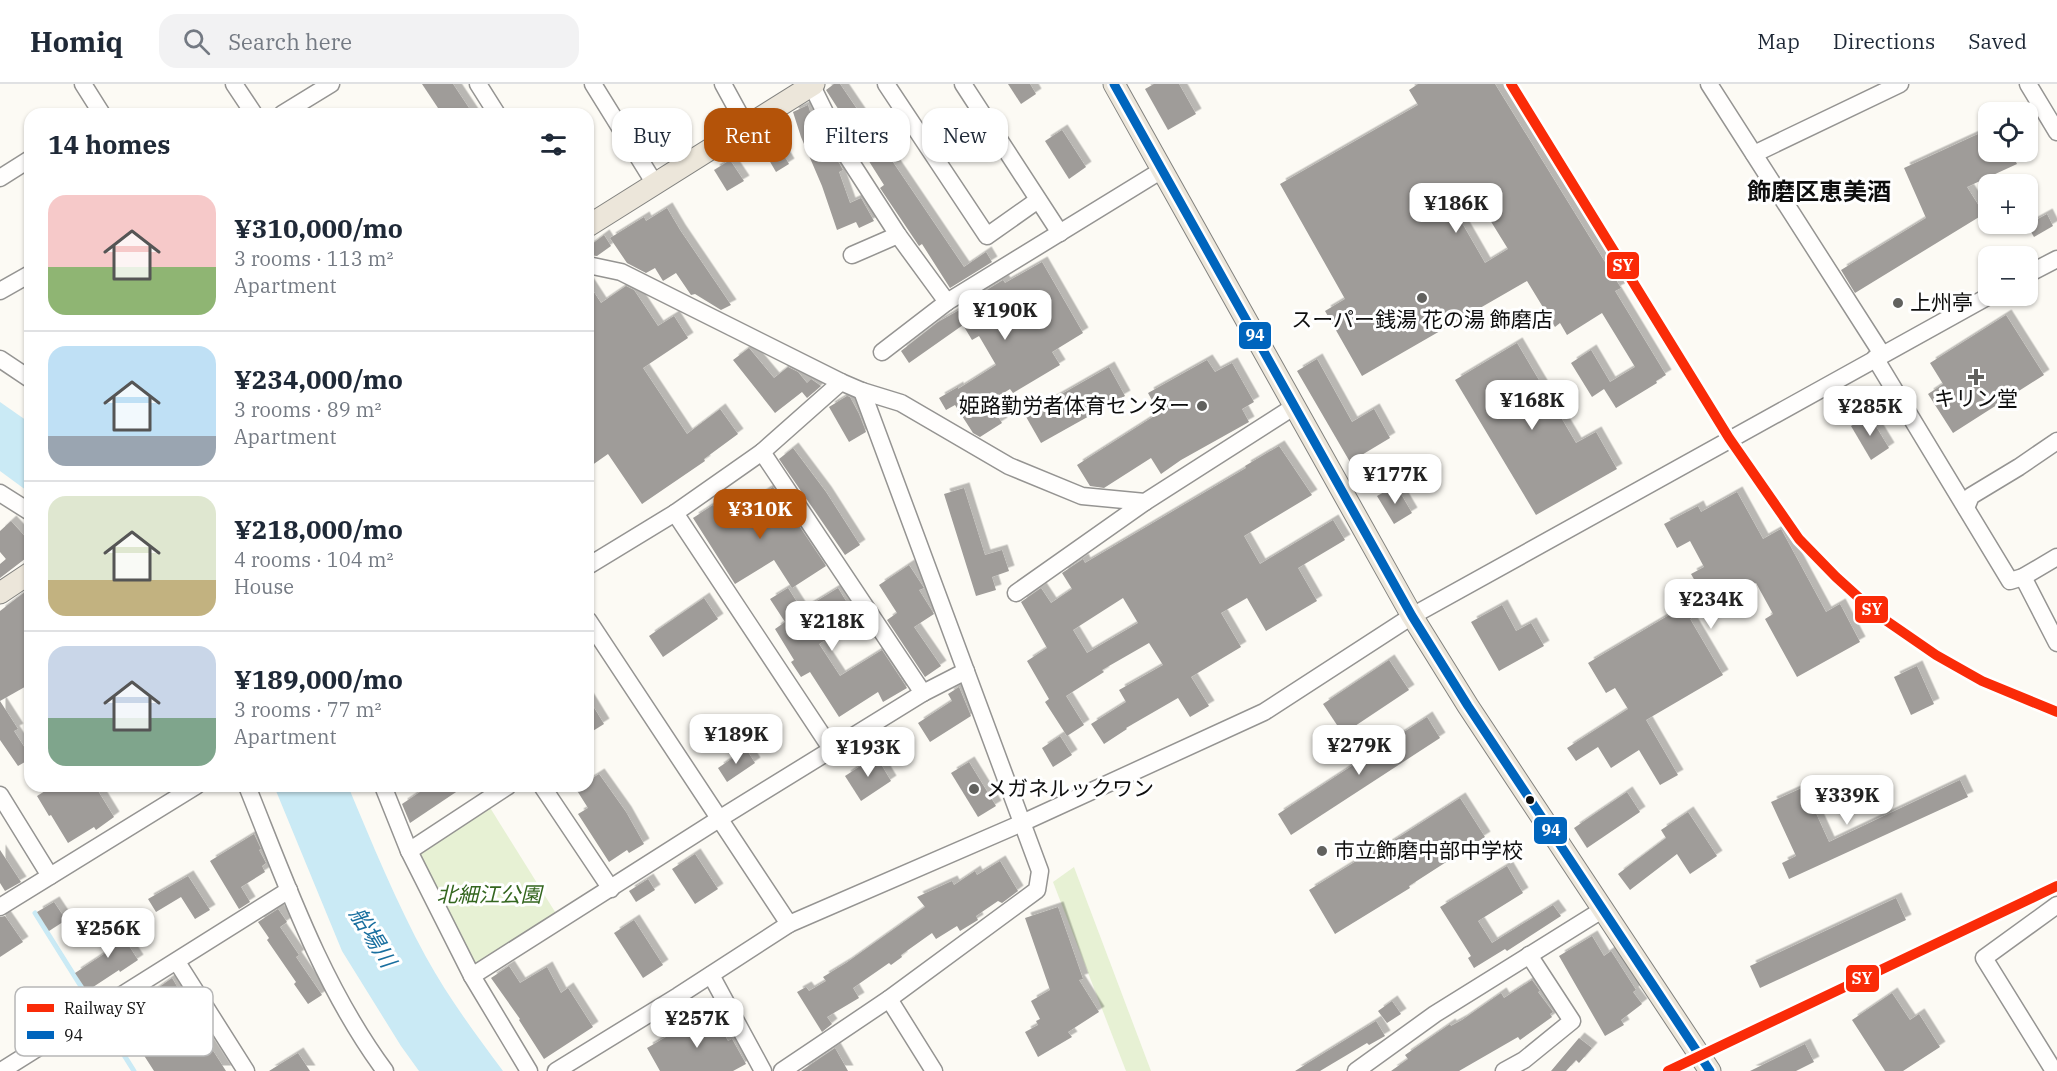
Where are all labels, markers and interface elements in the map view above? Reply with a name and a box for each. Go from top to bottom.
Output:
search box [159,14,579,68]
text: Homiq [30,23,123,60]
icon: search [180,25,213,58]
text: Search here [228,27,352,56]
text: Map [1757,27,1800,55]
text: Directions [1833,27,1935,55]
text: Saved [1968,27,2027,55]
map controls [1978,102,2038,306]
button: locate [1978,102,2038,162]
chip: Buy [612,108,692,162]
chip: Rent [704,108,792,162]
chip: Filters [804,108,910,162]
chip: New [922,108,1008,162]
text: 14 homes [48,127,170,161]
icon: filters [537,128,570,161]
button: + [1978,174,2038,234]
district label: 飾磨区恵美酒 [1747,175,1891,207]
pin: ¥186K [1414,183,1498,234]
text: ¥186K [1424,189,1488,216]
text: ¥310,000/mo [234,211,403,245]
icon: home [96,219,168,291]
text: 3 rooms · 113 m² [234,245,393,272]
button: − [1978,246,2038,306]
line badge: SY [1606,251,1640,280]
text: SY [1613,255,1633,275]
text: Apartment [234,272,337,299]
place label: 上州亭 [1910,288,1973,316]
pin: ¥190K [963,290,1047,341]
marker: スーパー銭湯 花の湯 飾磨店 [1415,291,1429,305]
text: ¥190K [973,296,1037,323]
marker: 上州亭 [1891,296,1905,310]
place label: スーパー銭湯 花の湯 飾磨店 [1291,305,1553,333]
line badge: 94 [1238,321,1272,350]
text: 94 [1245,325,1265,345]
text: ¥234,000/mo [234,362,403,396]
icon: home [96,370,168,442]
marker: キリン堂 [1969,370,1983,384]
pin: ¥168K [1490,380,1574,431]
place label: キリン堂 [1934,384,2018,412]
text: ¥168K [1500,386,1564,413]
pin: ¥285K [1828,386,1912,437]
place label: 姫路勤労者体育センター [959,391,1190,419]
text: ¥285K [1838,392,1902,419]
text: 3 rooms · 89 m² [234,396,381,423]
marker: 姫路勤労者体育センター [1195,399,1209,413]
text: Apartment [234,423,337,450]
pin: ¥177K [1353,454,1437,505]
text: ¥177K [1363,460,1427,487]
pin: ¥310K [718,489,802,540]
text: ¥310K [728,495,792,522]
text: ¥218,000/mo [234,512,403,546]
icon: home [96,520,168,592]
text: 4 rooms · 104 m² [234,546,393,573]
text: House [234,573,294,600]
pin: ¥234K [1669,579,1753,630]
text: ¥234K [1679,585,1743,612]
line badge: SY [1854,595,1889,624]
text: SY [1862,599,1882,619]
pin: ¥218K [790,601,874,652]
text: ¥218K [800,607,864,634]
text: ¥189,000/mo [234,662,403,696]
icon: home [96,670,168,742]
text: 3 rooms · 77 m² [234,696,381,723]
pin: ¥189K [694,714,778,765]
text: ¥189K [704,720,768,747]
text: Apartment [234,723,337,750]
pin: ¥279K [1317,725,1401,776]
pin: ¥193K [826,727,910,778]
text: ¥279K [1327,731,1391,758]
text: ¥193K [836,733,900,760]
place label: メガネルックワン [986,774,1154,802]
pin: ¥339K [1805,775,1889,826]
text: ¥339K [1815,781,1879,808]
marker: メガネルックワン [967,782,981,796]
unlabelled marker [1524,794,1536,806]
line badge: 94 [1533,816,1568,845]
text: 94 [1541,820,1561,840]
place label: 市立飾磨中部中学校 [1334,836,1523,864]
marker: 市立飾磨中部中学校 [1315,844,1329,858]
park label: 北細江公園 [437,880,544,908]
water label: 船場川 [344,901,404,974]
pin: ¥256K [66,908,150,959]
text: ¥256K [76,914,140,941]
line badge: SY [1845,964,1880,993]
text: SY [1852,968,1872,988]
legend [15,987,213,1056]
text: Railway SY [64,998,146,1018]
pin: ¥257K [655,998,739,1049]
text: ¥257K [665,1004,729,1031]
text: 94 [64,1025,83,1045]

